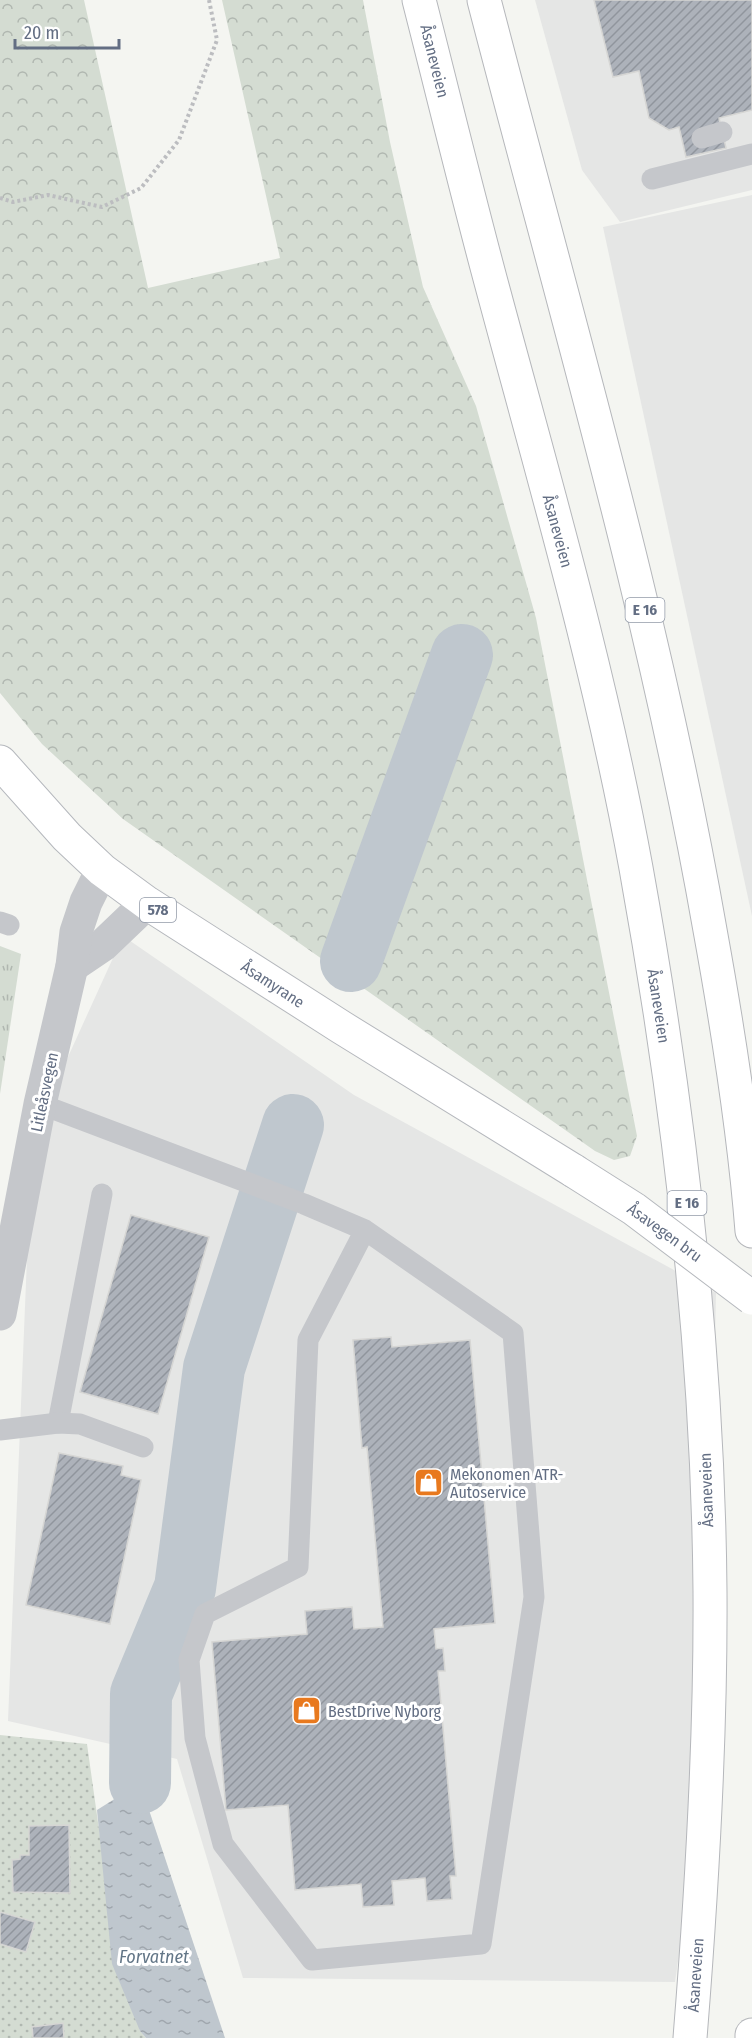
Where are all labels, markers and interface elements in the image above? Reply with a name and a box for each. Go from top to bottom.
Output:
scale bar [15,12,118,50]
text: 20 m [24,22,59,44]
street label: Åsaneveien [416,22,454,100]
street label: Åsaneveien [539,492,577,570]
road number: E 16 [626,598,664,622]
road number: 578 [140,898,176,922]
street label: Åsamyrane [238,956,309,1012]
street label: Åsaneveien [643,968,675,1044]
street label: Litleåsvegen [27,1051,62,1134]
road number: E 16 [668,1191,706,1215]
street label: Åsavegen bru [624,1198,706,1266]
street label: Åsaneveien [695,1452,717,1528]
place label: Mekonomen ATR- Autoservice [450,1465,564,1502]
shop icon: Mekonomen ATR- Autoservice [413,1467,445,1499]
shop icon: BestDrive Nyborg [291,1695,323,1727]
place label: BestDrive Nyborg [328,1702,441,1721]
street label: Åsaneveien [682,1937,708,2013]
water label: Forvatnet [119,1946,189,1968]

